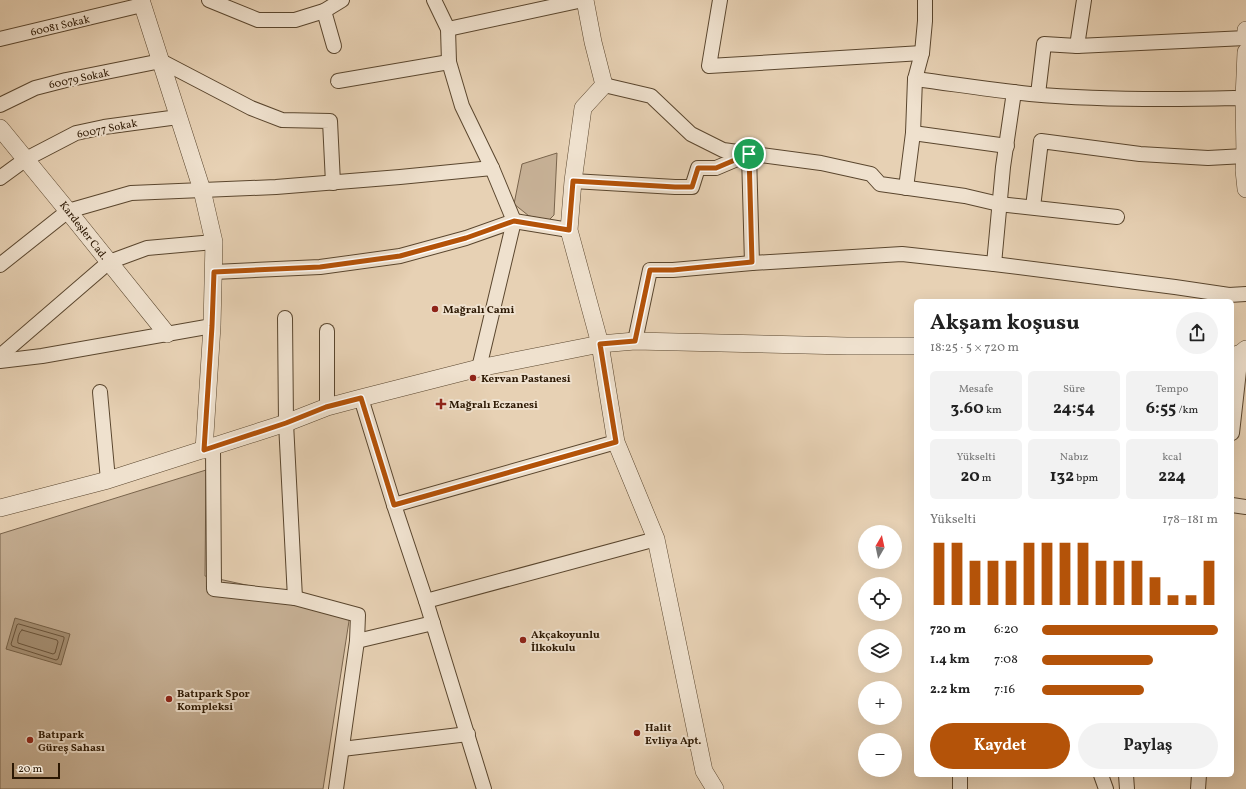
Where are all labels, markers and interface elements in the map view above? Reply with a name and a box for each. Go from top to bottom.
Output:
street label: 60081 Sokak [29,12,91,41]
street label: 60079 Sokak [48,66,111,93]
street label: 60077 Sokak [76,116,139,143]
pin [732,137,766,171]
icon: arrive [738,143,760,165]
street label: Kardeşler Cad. [55,199,111,264]
place label: Mağralı Cami [443,303,514,318]
marker: Mağralı Cami [430,304,440,314]
text: Akşam koşusu [930,308,1080,339]
button: share [1176,312,1218,354]
text: 18:25 · 5 × 720 m [930,339,1019,357]
place label: Kervan Pastanesi [481,372,571,387]
marker: Kervan Pastanesi [468,373,478,383]
text: Mesafe [959,382,993,397]
text: Süre [1063,382,1085,397]
text: Tempo [1156,382,1188,397]
text: 3.60 [950,397,984,420]
text: 24:54 [1053,397,1095,420]
text: 6:55 [1146,397,1176,420]
place label: Mağralı Eczanesi [449,398,538,413]
marker: Mağralı Eczanesi [436,399,446,409]
text: km [984,403,1002,418]
text: /km [1176,403,1198,418]
text: Yükselti [957,450,995,465]
text: Nabız [1060,450,1088,465]
text: kcal [1162,450,1182,465]
text: 20 [960,465,980,488]
text: 132 [1050,465,1074,488]
text: 224 [1158,465,1186,488]
text: m [980,471,992,486]
text: bpm [1074,471,1098,486]
text: Yükselti [930,511,976,529]
text: 178–181 m [1162,511,1218,529]
north arrow [858,525,902,569]
map controls [858,525,902,777]
button: locate [858,577,902,621]
text: 720 m [930,621,966,639]
text: 6:20 [994,621,1018,639]
place label: Akçakoyunlu İlkokulu [531,628,600,656]
button: layers [858,629,902,673]
marker: Akçakoyunlu İlkokulu [518,635,528,645]
text: 1.4 km [930,651,970,669]
text: 7:08 [994,651,1018,669]
button: + [858,681,902,725]
text: 2.2 km [930,681,970,699]
text: 7:16 [994,681,1015,699]
place label: Batıpark Spor Kompleksi [177,687,251,715]
marker: Batıpark Spor Kompleksi [164,694,174,704]
place label: Halit Evliya Apt. [645,721,701,749]
button: Kaydet [930,723,1070,769]
button: Paylaş [1078,723,1218,769]
place label: Batıpark Güreş Sahası [38,728,105,756]
marker: Halit Evliya Apt. [632,728,642,738]
button: − [858,733,902,777]
marker: Batıpark Güreş Sahası [25,735,35,745]
scale bar [12,761,60,780]
text: 20 m [18,762,42,777]

